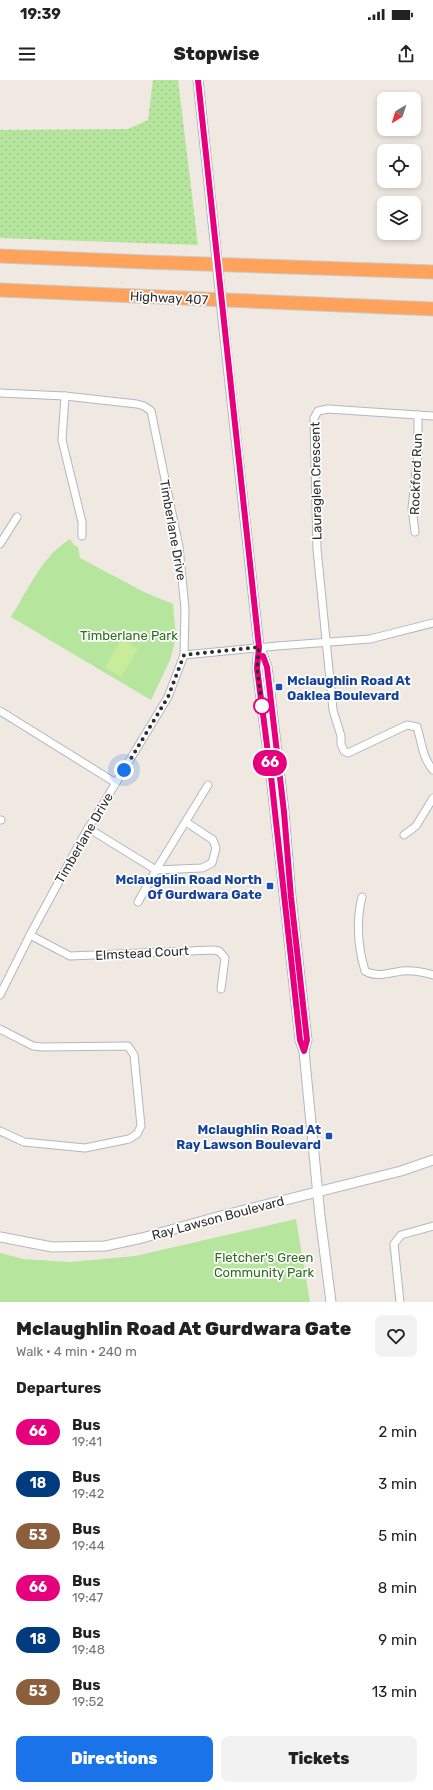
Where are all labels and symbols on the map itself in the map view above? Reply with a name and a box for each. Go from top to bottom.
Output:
north arrow [377,92,421,136]
street label: Highway 407 [129,288,209,309]
street label: Lauraglen Crescent [307,422,326,540]
street label: Rockford Run [407,433,425,515]
street label: Timberlane Drive [157,478,189,582]
park label: Timberlane Park [80,628,178,643]
place label: Mclaughlin Road At Oaklea Boulevard [287,673,411,703]
marker: Mclaughlin Road At Oaklea Boulevard [274,682,284,692]
unlabelled marker [253,697,271,715]
line badge: 66 [252,750,288,776]
your location [114,760,134,780]
street label: Timberlane Drive [52,790,116,886]
place label: Mclaughlin Road North Of Gurdwara Gate [115,872,262,902]
marker: Mclaughlin Road North Of Gurdwara Gate [265,881,275,891]
street label: Elmstead Court [95,943,189,963]
place label: Mclaughlin Road At Ray Lawson Boulevard [176,1122,321,1152]
marker: Mclaughlin Road At Ray Lawson Boulevard [324,1131,334,1141]
street label: Ray Lawson Boulevard [150,1193,286,1243]
park label: Fletcher's Green Community Park [214,1250,314,1280]

